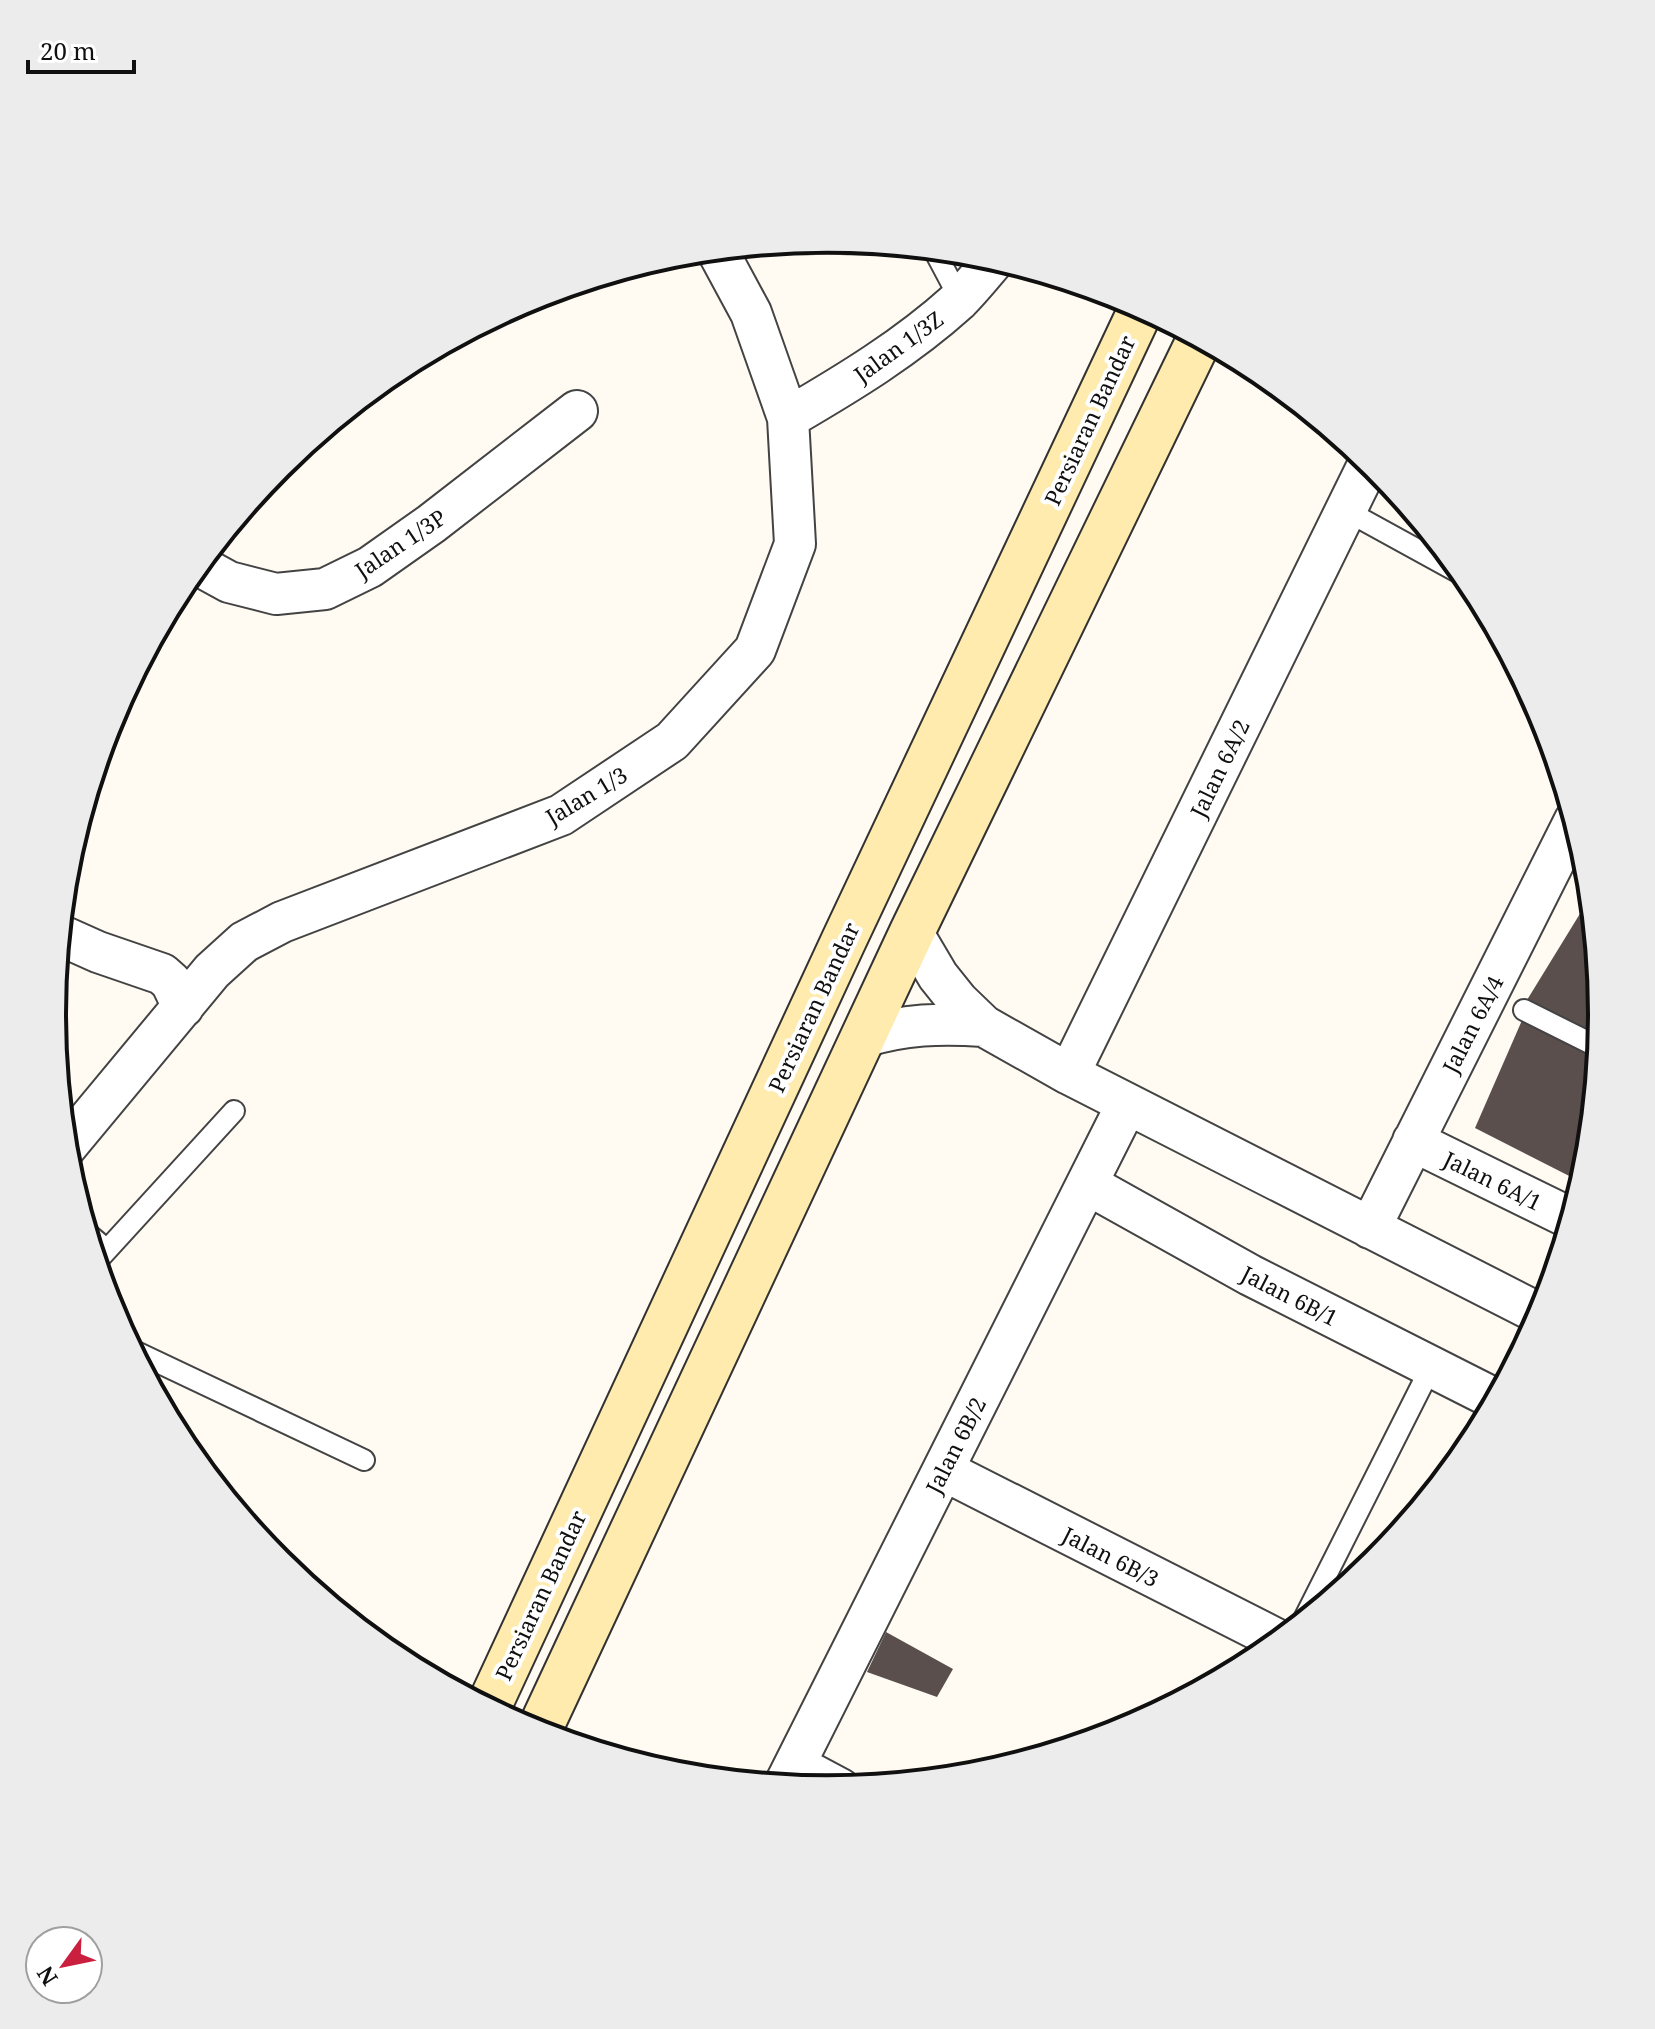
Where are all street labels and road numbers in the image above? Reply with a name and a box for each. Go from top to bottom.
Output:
street label: Jalan 1/3Z [847,304,949,389]
street label: Persiaran Bandar [1036,330,1142,510]
street label: Jalan 1/3P [348,502,451,585]
street label: Jalan 6A/2 [1182,714,1256,823]
street label: Jalan 1/3 [539,759,632,832]
street label: Persiaran Bandar [760,917,866,1097]
street label: Jalan 6A/4 [1434,970,1509,1079]
street label: Jalan 6A/1 [1438,1143,1547,1217]
street label: Jalan 6B/1 [1236,1257,1343,1332]
street label: Jalan 6B/2 [917,1392,992,1499]
street label: Persiaran Bandar [487,1505,593,1685]
street label: Jalan 6B/3 [1057,1518,1164,1593]

